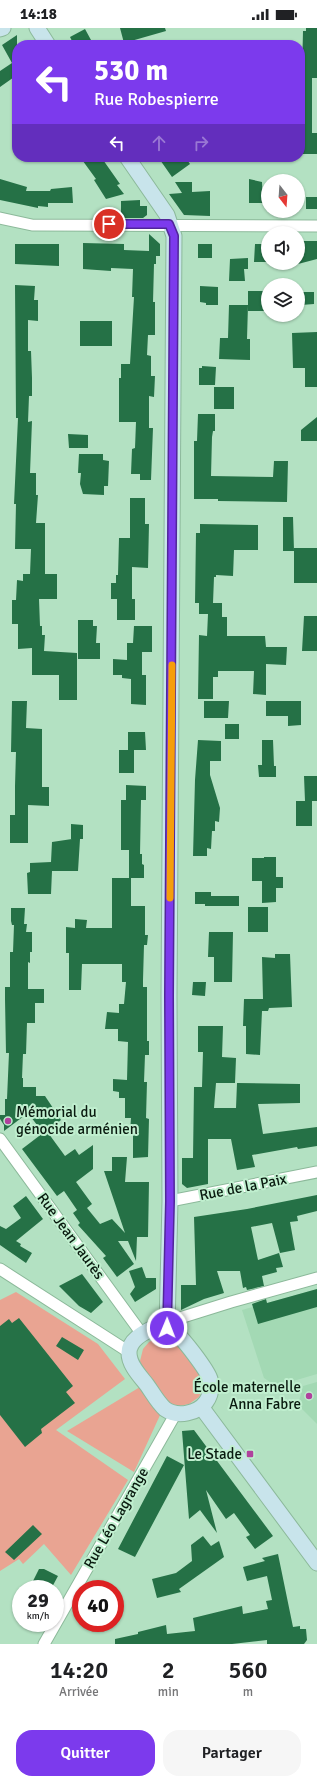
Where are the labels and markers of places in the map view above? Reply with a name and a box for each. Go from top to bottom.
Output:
pin [92,207,126,241]
place label: Mémorial du génocide arménien [16,1103,138,1138]
marker: Mémorial du génocide arménien [3,1116,13,1126]
place label: École maternelle Anna Fabre [194,1377,301,1413]
marker: École maternelle Anna Fabre [304,1391,314,1401]
place label: Le Stade [187,1445,242,1463]
marker: Le Stade [245,1449,255,1459]

